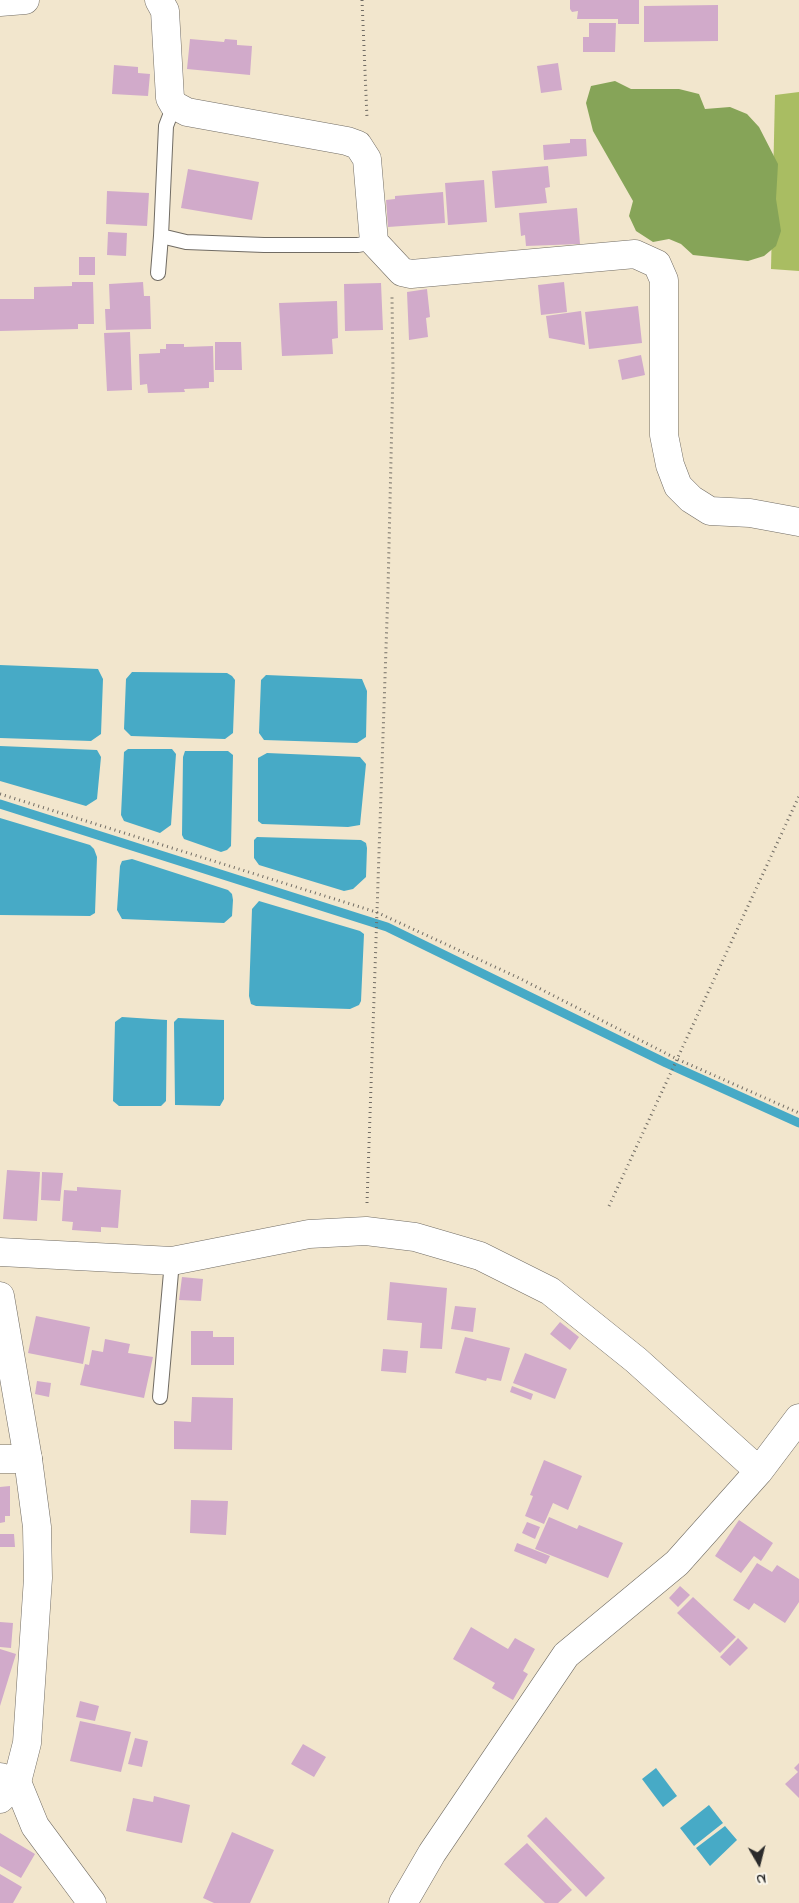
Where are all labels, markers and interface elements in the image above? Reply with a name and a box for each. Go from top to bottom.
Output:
north arrow [734,1838,784,1888]
text: N [755,1867,767,1889]

